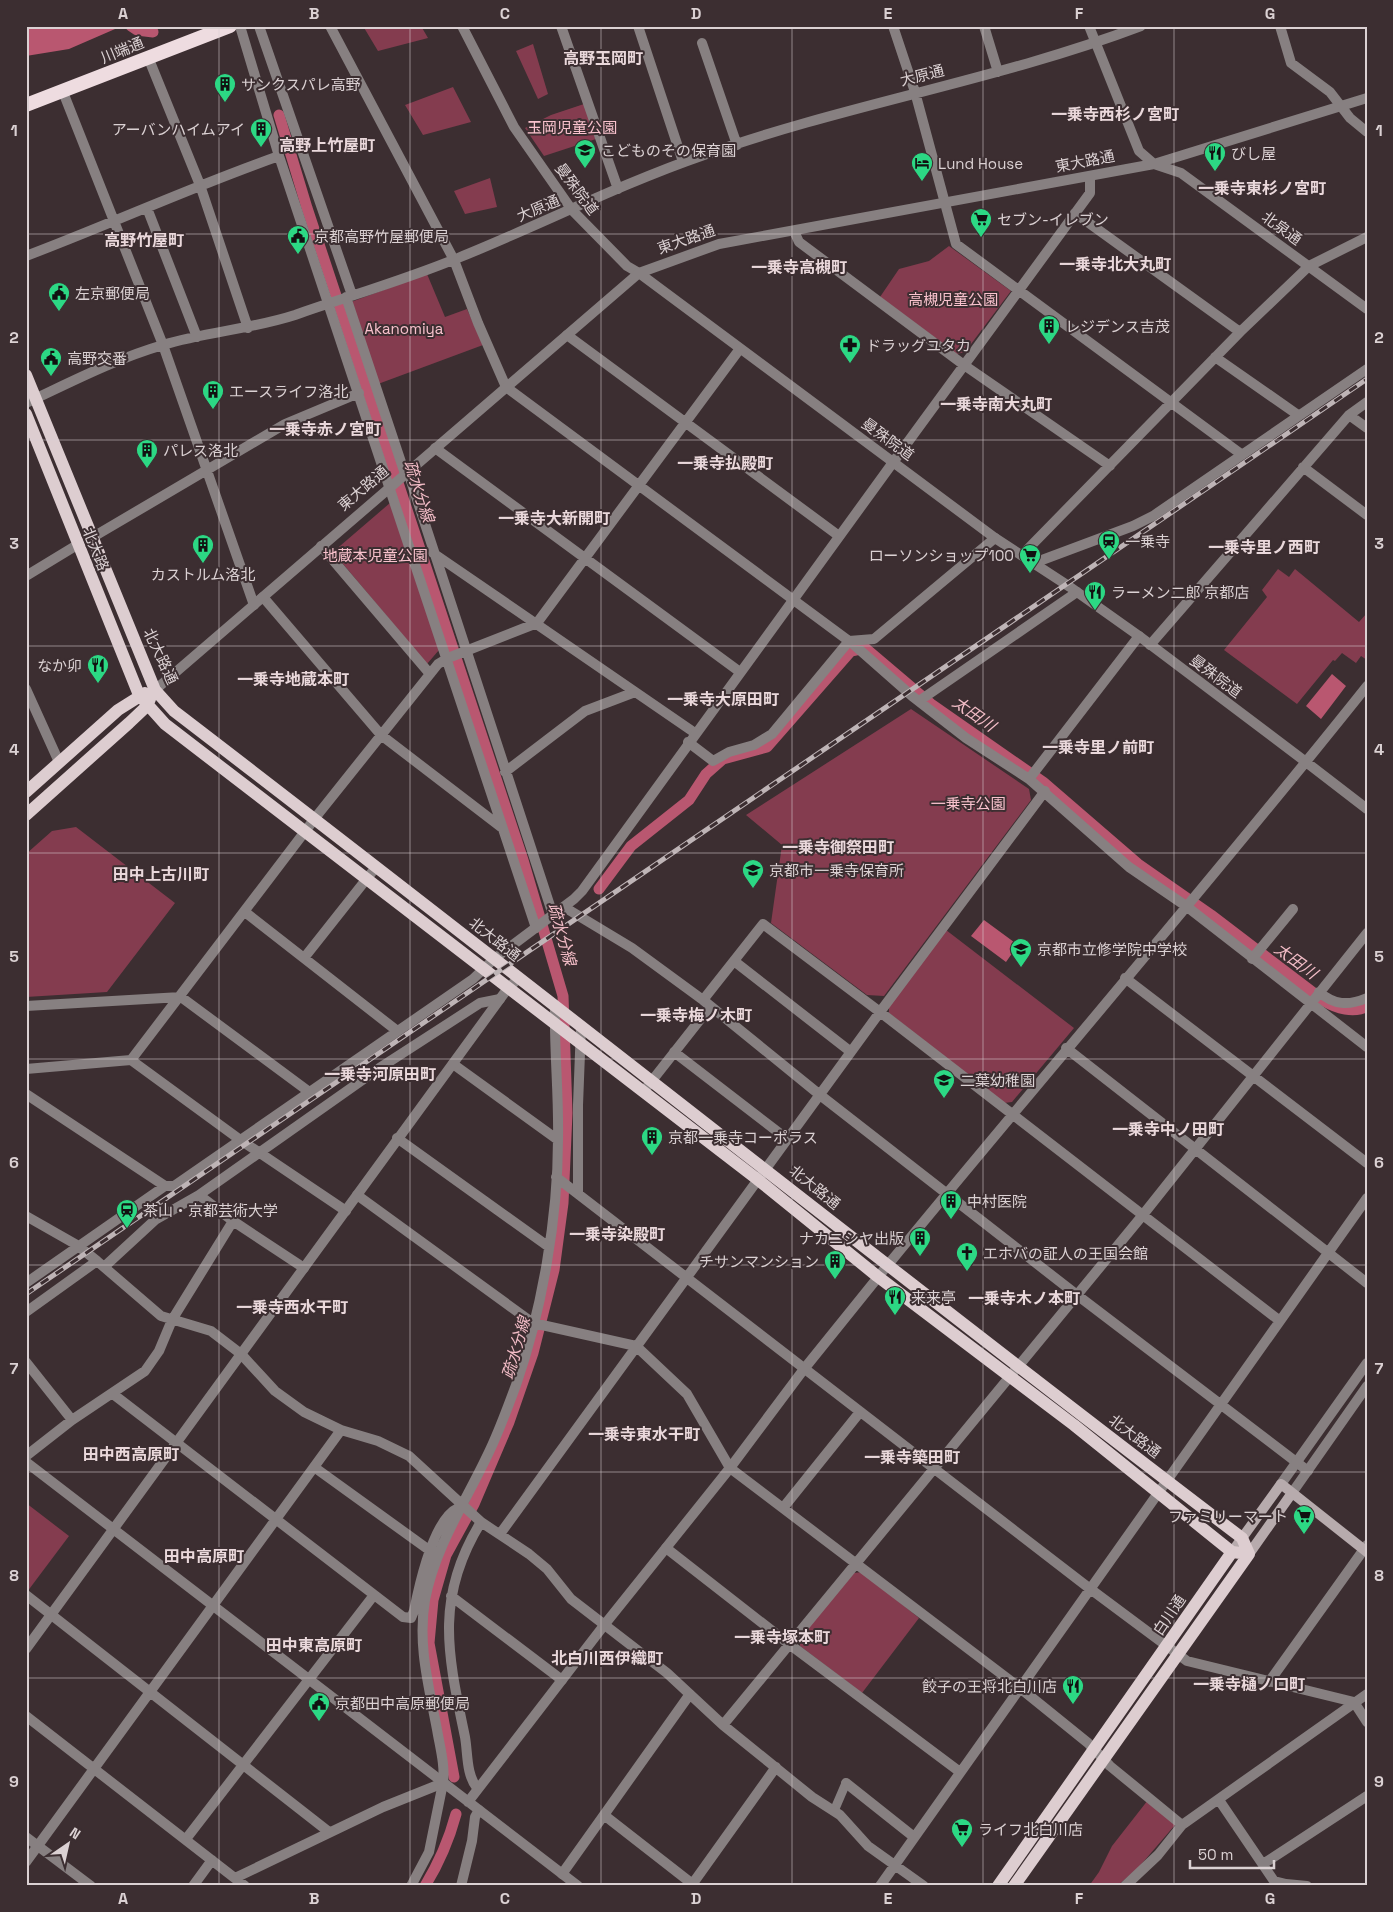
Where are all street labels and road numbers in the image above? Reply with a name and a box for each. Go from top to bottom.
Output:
street label: 川端通 [98,33,146,67]
street label: 大原通 [898,60,946,90]
street label: 東大路通 [1054,146,1116,176]
street label: 曼殊院道 [551,159,603,219]
street label: 大原通 [514,190,562,226]
street label: 北泉通 [1258,207,1306,249]
street label: 東大路通 [655,220,717,258]
street label: 曼殊院道 [858,414,918,464]
street label: 東大路通 [334,461,392,515]
street label: 北大路 [79,525,113,573]
street label: 北大路通 [140,625,182,687]
street label: 曼殊院道 [1186,650,1246,702]
street label: 北大路通 [466,913,524,965]
street label: 北大路通 [786,1161,844,1213]
street label: 北大路通 [1105,1410,1165,1462]
street label: 白川通 [1149,1591,1189,1639]

